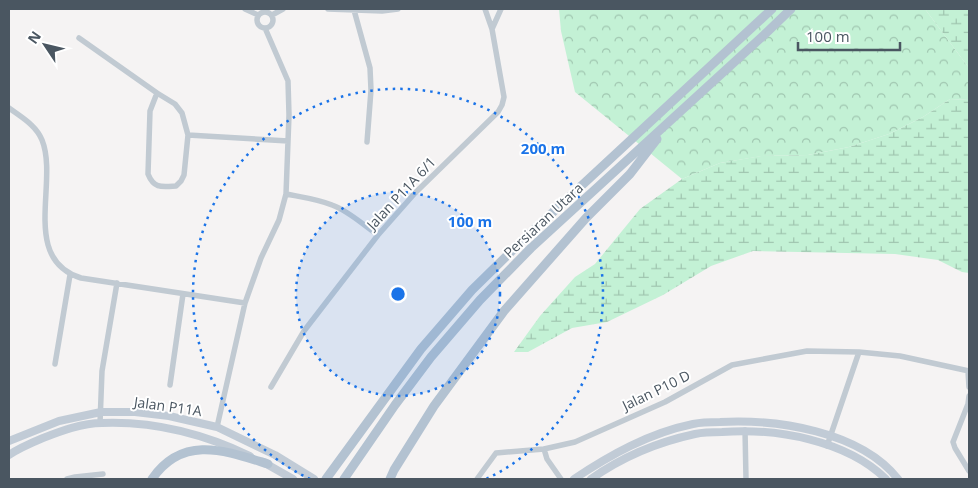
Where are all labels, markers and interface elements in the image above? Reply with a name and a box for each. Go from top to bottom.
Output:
north arrow [20,20,70,70]
scale bar [798,20,900,52]
text: 100 m [806,26,850,46]
text: N [23,27,45,47]
text: 200 m [521,138,565,158]
street label: Jalan P11A 6/1 [361,152,440,235]
street label: Persiaran Utara [499,178,587,262]
text: 100 m [448,211,492,231]
centre of rings [389,285,407,303]
street label: Jalan P10 D [617,365,693,415]
street label: Jalan P11A [131,392,203,420]

